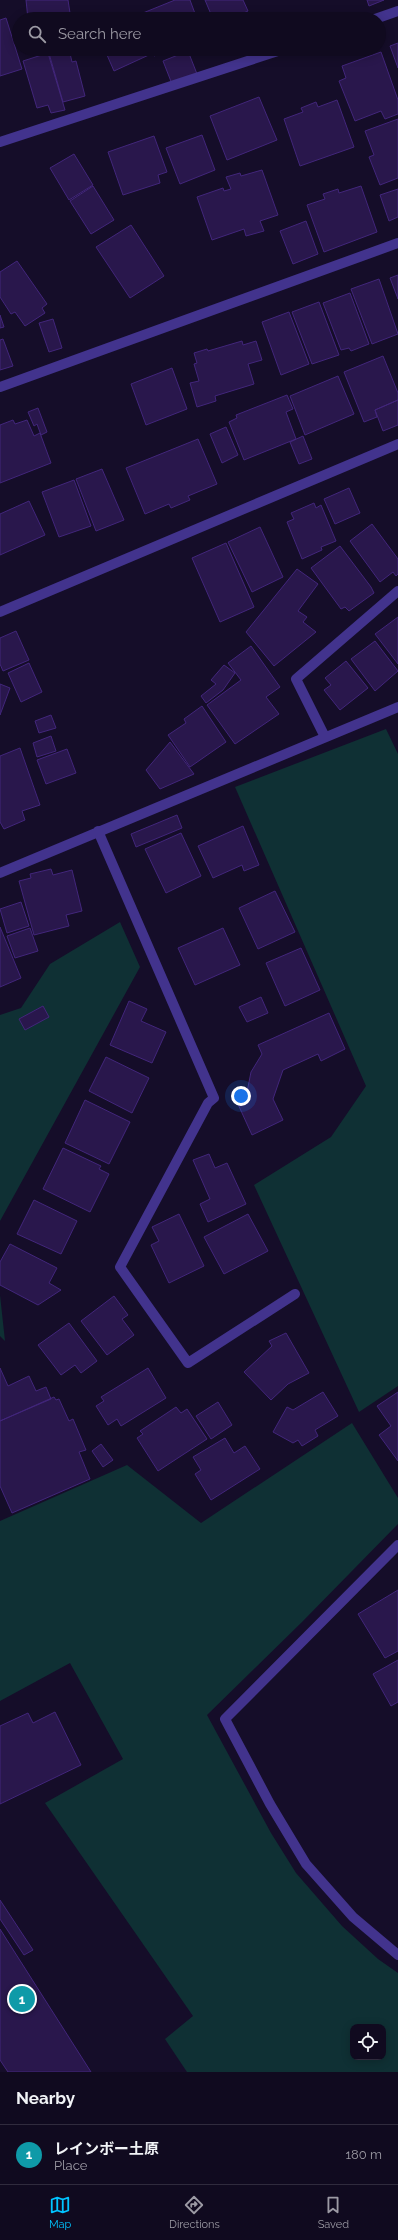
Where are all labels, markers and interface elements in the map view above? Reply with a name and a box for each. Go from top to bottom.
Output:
search box [12,12,386,56]
icon: search [26,23,48,45]
text: Search here [58,25,141,43]
your location [231,1086,251,1106]
pin: 1 [9,1984,35,2014]
map controls [350,2024,386,2060]
button: locate [350,2024,386,2060]
text: Nearby [16,2088,75,2108]
text: レインボー土原 [54,2140,159,2158]
text: 1 [26,2147,32,2162]
text: 180 m [346,2147,382,2162]
text: Place [54,2158,87,2173]
tab: Map [49,2194,71,2231]
tab: Directions [169,2194,220,2231]
tab: Saved [318,2194,349,2231]

